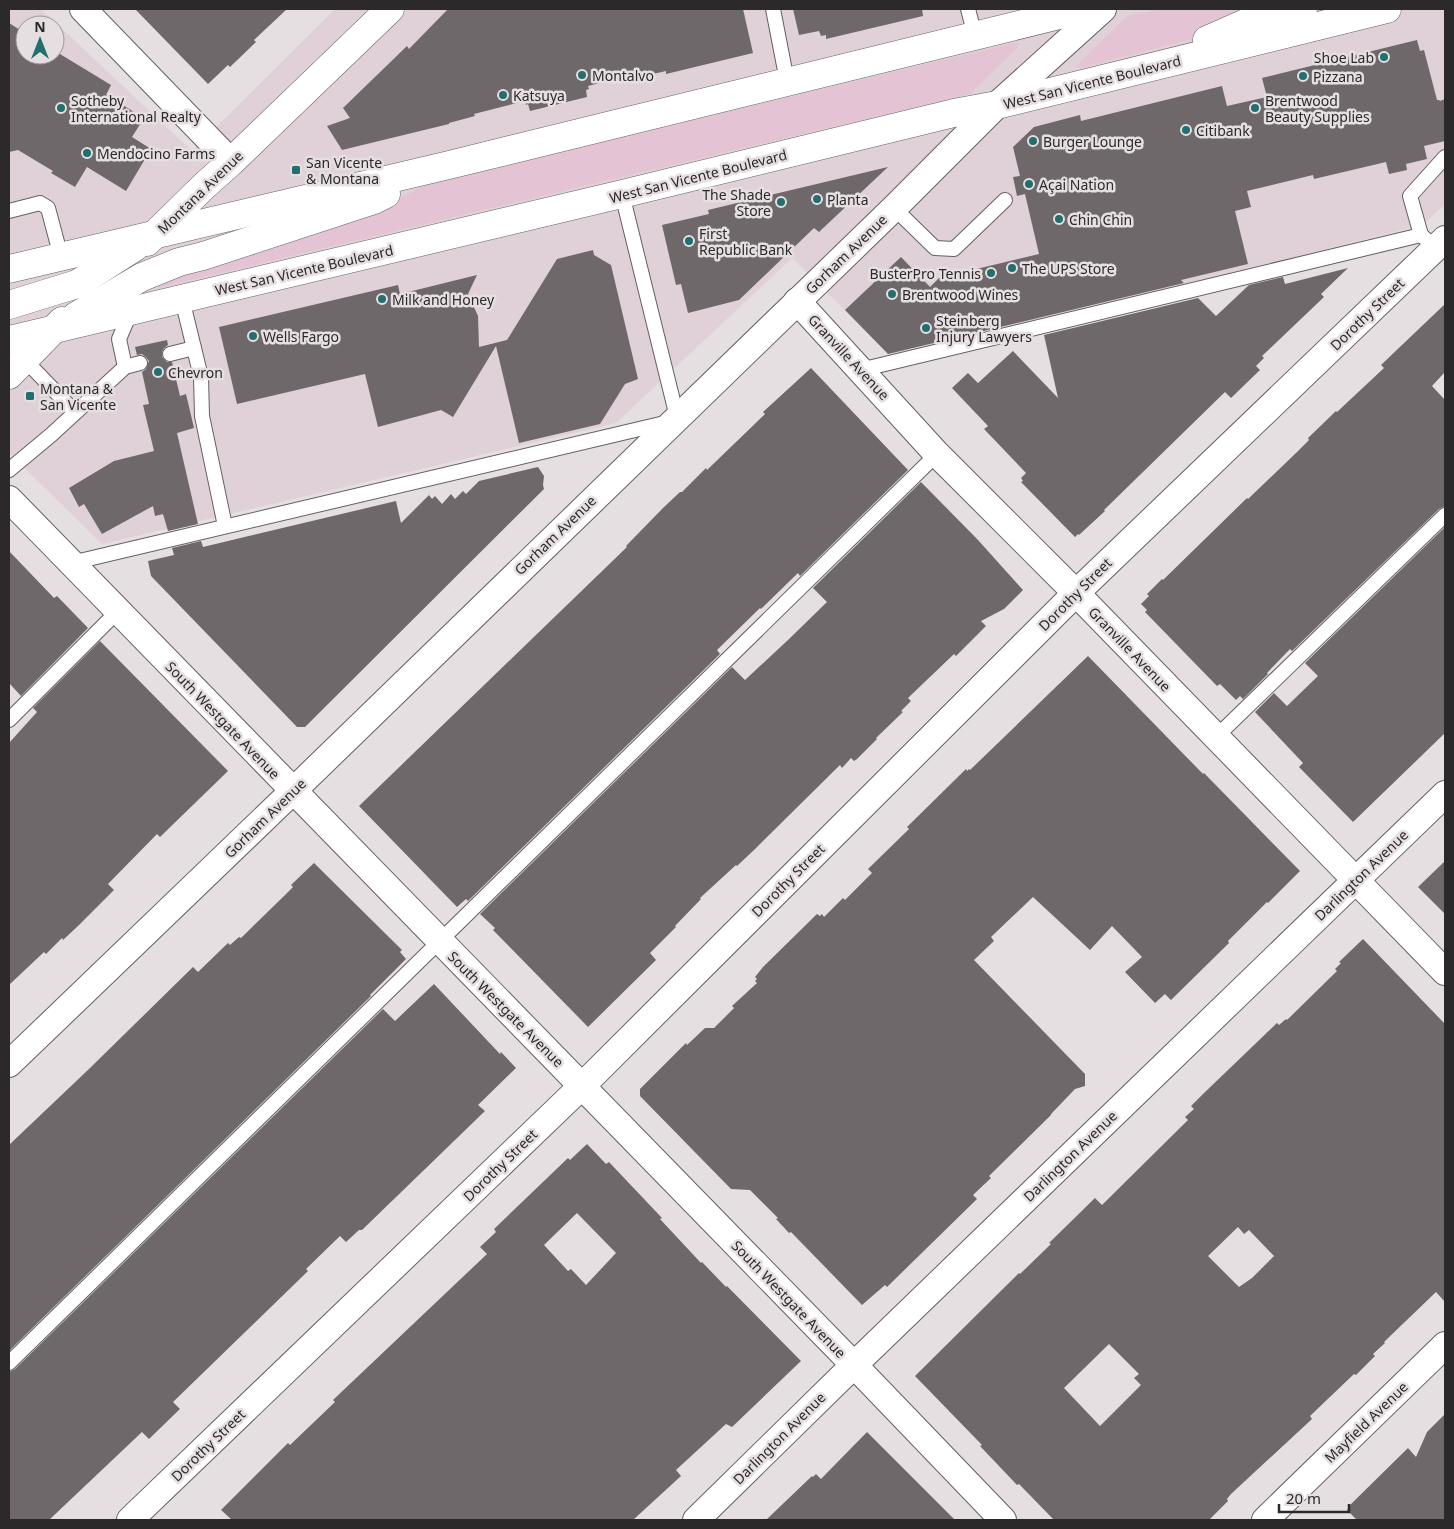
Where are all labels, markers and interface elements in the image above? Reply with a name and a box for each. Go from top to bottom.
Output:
north arrow [15,15,65,65]
text: N [34,17,46,36]
place label: Shoe Lab [1314,48,1374,67]
street label: West San Vicente Boulevard [1001,51,1183,113]
marker: Shoe Lab [1378,51,1390,63]
place label: Montalvo [592,66,654,85]
place label: Pizzana [1313,67,1363,86]
marker: Montalvo [576,69,588,81]
marker: Pizzana [1297,70,1309,82]
place label: Katsuya [513,86,565,105]
marker: Katsuya [497,89,509,101]
place label: Sotheby International Realty [71,91,202,126]
place label: Brentwood Beauty Supplies [1265,91,1370,126]
marker: Sotheby International Realty [55,102,67,114]
marker: Brentwood Beauty Supplies [1249,102,1261,114]
place label: Citibank [1196,121,1250,140]
marker: Citibank [1180,124,1192,136]
place label: Burger Lounge [1043,132,1142,151]
marker: Burger Lounge [1027,135,1039,147]
place label: Mendocino Farms [97,144,215,163]
street label: West San Vicente Boulevard [607,145,789,207]
street label: Montana Avenue [153,146,247,238]
marker: Mendocino Farms [81,147,93,159]
place label: San Vicente & Montana [306,153,382,188]
marker: San Vicente & Montana [290,164,302,176]
place label: Açai Nation [1039,175,1114,194]
marker: Açai Nation [1023,178,1035,190]
place label: The Shade Store [702,185,771,220]
place label: Planta [827,190,869,209]
marker: Planta [811,193,823,205]
marker: The Shade Store [775,196,787,208]
street label: Gorham Avenue [801,210,891,298]
place label: Chin Chin [1069,210,1132,229]
marker: Chin Chin [1053,213,1065,225]
place label: First Republic Bank [699,224,793,259]
marker: First Republic Bank [683,235,695,247]
street label: West San Vicente Boulevard [213,240,395,300]
place label: The UPS Store [1022,259,1115,278]
marker: The UPS Store [1006,262,1018,274]
place label: BusterPro Tennis [869,264,981,283]
marker: BusterPro Tennis [985,267,997,279]
street label: Dorothy Street [1326,274,1408,354]
place label: Brentwood Wines [902,285,1019,304]
marker: Brentwood Wines [886,288,898,300]
place label: Milk and Honey [392,290,495,309]
marker: Milk and Honey [376,293,388,305]
street label: Granville Avenue [804,310,894,404]
place label: Steinberg Injury Lawyers [936,311,1032,346]
marker: Steinberg Injury Lawyers [920,322,932,334]
place label: Wells Fargo [263,327,339,346]
marker: Wells Fargo [247,330,259,342]
place label: Chevron [168,363,223,382]
marker: Chevron [152,366,164,378]
place label: Montana & San Vicente [40,379,116,414]
marker: Montana & San Vicente [24,390,36,402]
street label: Gorham Avenue [510,491,600,579]
street label: Dorothy Street [1034,553,1116,635]
street label: Granville Avenue [1085,603,1175,696]
street label: South Westgate Avenue [162,657,284,783]
street label: Gorham Avenue [220,774,310,862]
street label: Darlington Avenue [1310,825,1412,925]
street label: Dorothy Street [747,839,829,921]
street label: South Westgate Avenue [444,947,568,1071]
street label: Darlington Avenue [1019,1106,1121,1206]
street label: Dorothy Street [459,1125,541,1205]
street label: South Westgate Avenue [728,1236,850,1362]
street label: Mayfield Avenue [1320,1377,1412,1467]
street label: Darlington Avenue [729,1388,829,1488]
street label: Dorothy Street [167,1405,249,1485]
scale bar [1279,1482,1349,1514]
text: 20 m [1286,1488,1321,1508]

